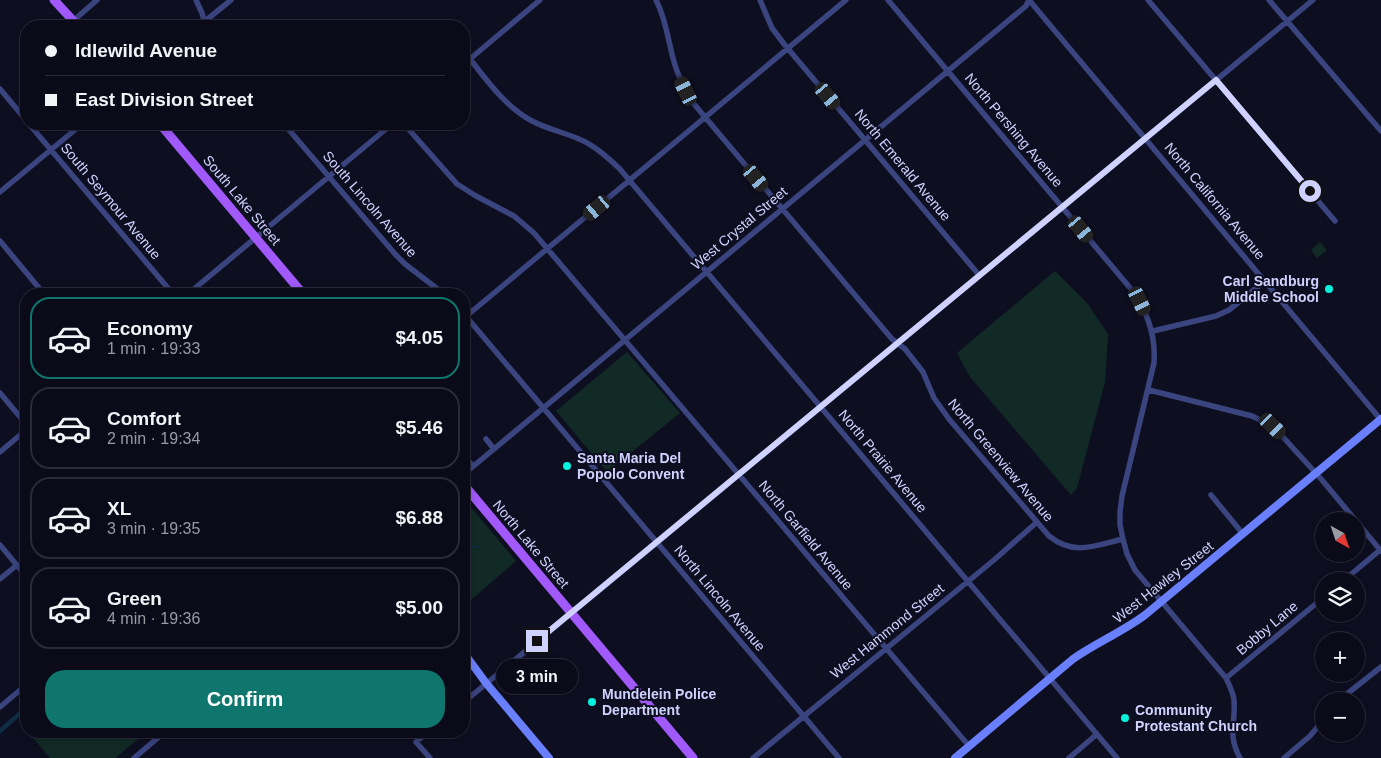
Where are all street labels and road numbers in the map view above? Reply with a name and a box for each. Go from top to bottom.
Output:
street label: North Pershing Avenue [962,70,1066,190]
street label: North Emerald Avenue [852,106,954,224]
street label: North California Avenue [1161,139,1269,263]
street label: South Seymour Avenue [58,140,164,263]
street label: South Lincoln Avenue [320,148,421,260]
street label: South Lake Street [200,152,284,248]
street label: West Crystal Street [688,183,790,273]
street label: North Greenview Avenue [945,395,1057,525]
street label: North Prairie Avenue [835,406,931,516]
street label: North Garfield Avenue [756,477,856,593]
street label: North Lake Street [490,497,572,591]
street label: West Hawley Street [1110,538,1216,626]
street label: North Lincoln Avenue [671,542,769,654]
street label: West Hammond Street [827,580,947,682]
street label: Bobby Lane [1233,598,1301,658]

